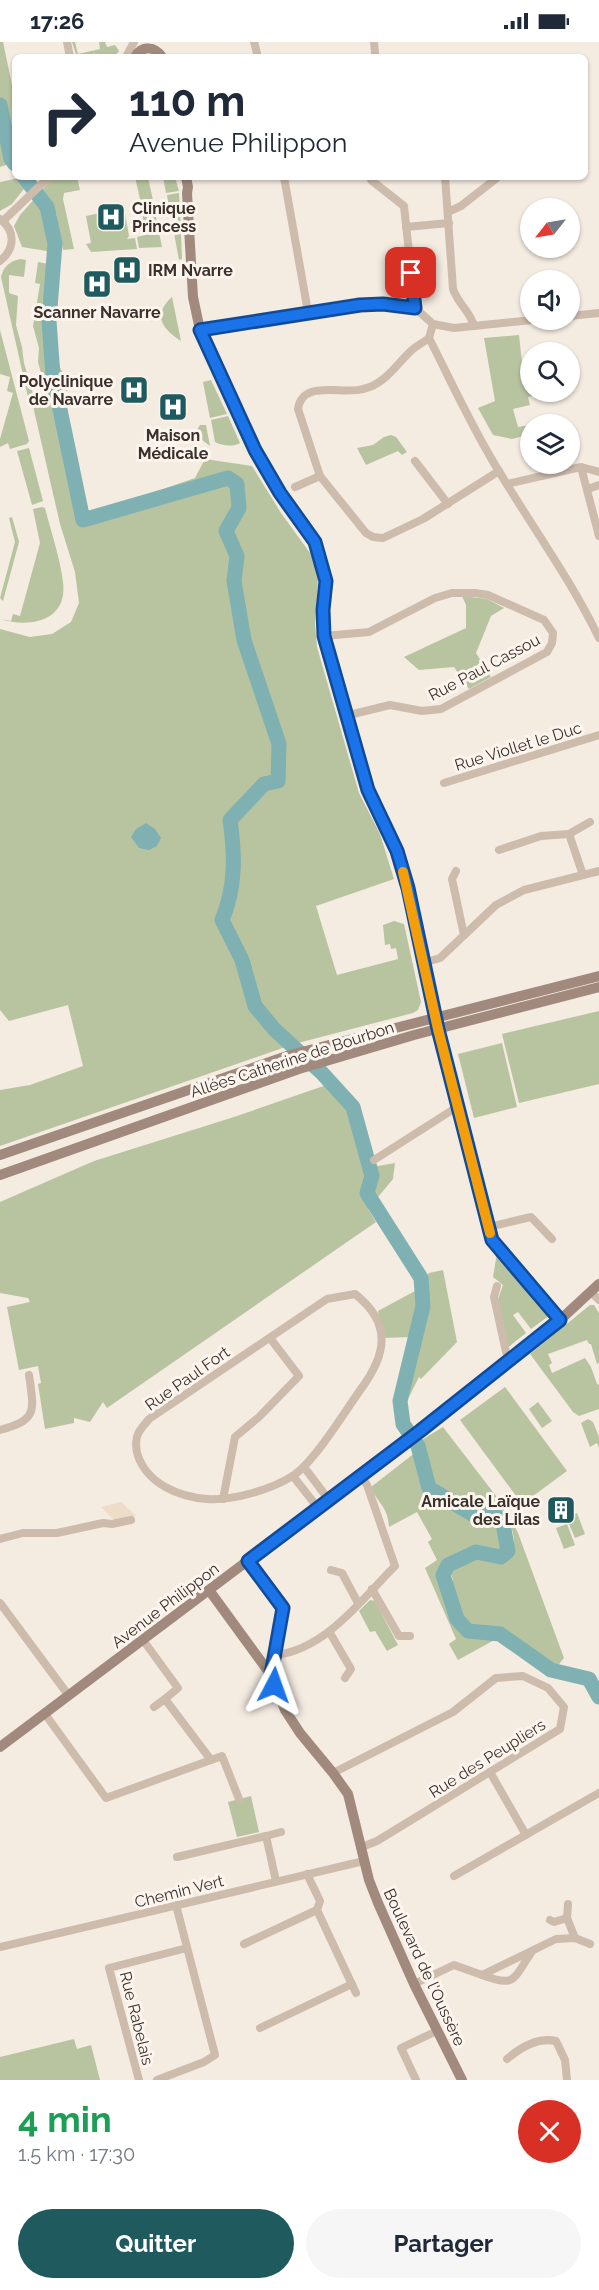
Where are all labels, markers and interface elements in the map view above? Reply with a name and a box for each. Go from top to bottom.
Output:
text: 17:26 [30,8,84,34]
text: 110 m [129,77,245,126]
icon: right [30,78,108,156]
text: Avenue Philippon [129,127,347,158]
north arrow [520,198,580,258]
map controls [520,198,580,474]
place label: Clinique Princess [132,199,196,236]
hospital icon: Clinique Princess [95,201,127,233]
pin [385,247,436,298]
hospital icon: IRM Nvarre [111,254,143,286]
icon: arrive [394,256,427,289]
place label: IRM Nvarre [148,261,233,280]
hospital icon: Scanner Navarre [81,268,113,300]
button: sound [520,270,580,330]
place label: Scanner Navarre [33,303,161,322]
button: search [520,342,580,402]
place label: Polyclinique de Navarre [19,372,113,409]
hospital icon: Polyclinique de Navarre [118,374,150,406]
hospital icon: Maison Médicale [157,391,189,423]
button: layers [520,414,580,474]
place label: Maison Médicale [138,426,209,463]
street label: Rue Paul Cassou [425,630,543,705]
street label: Rue Viollet le Duc [452,718,584,775]
street label: Allées Catherine de Bourbon [188,1018,396,1101]
street label: Rue Paul Fort [141,1342,234,1415]
place label: Amicale Laïque des Lilas [421,1492,540,1529]
building icon: Amicale Laïque des Lilas [545,1494,577,1526]
street label: Avenue Philippon [108,1559,223,1652]
position arrow [242,1653,306,1717]
street label: Rue des Peupliers [426,1715,549,1802]
street label: Chemin Vert [133,1871,226,1912]
street label: Boulevard de l'Oussère [380,1885,469,2049]
street label: Rue Rabelais [116,1969,157,2067]
text: 4 min [18,2098,112,2140]
button: close [518,2100,581,2163]
text: 1.5 km · 17:30 [18,2142,135,2166]
button: Quitter [18,2209,294,2278]
button: Partager [306,2209,581,2278]

